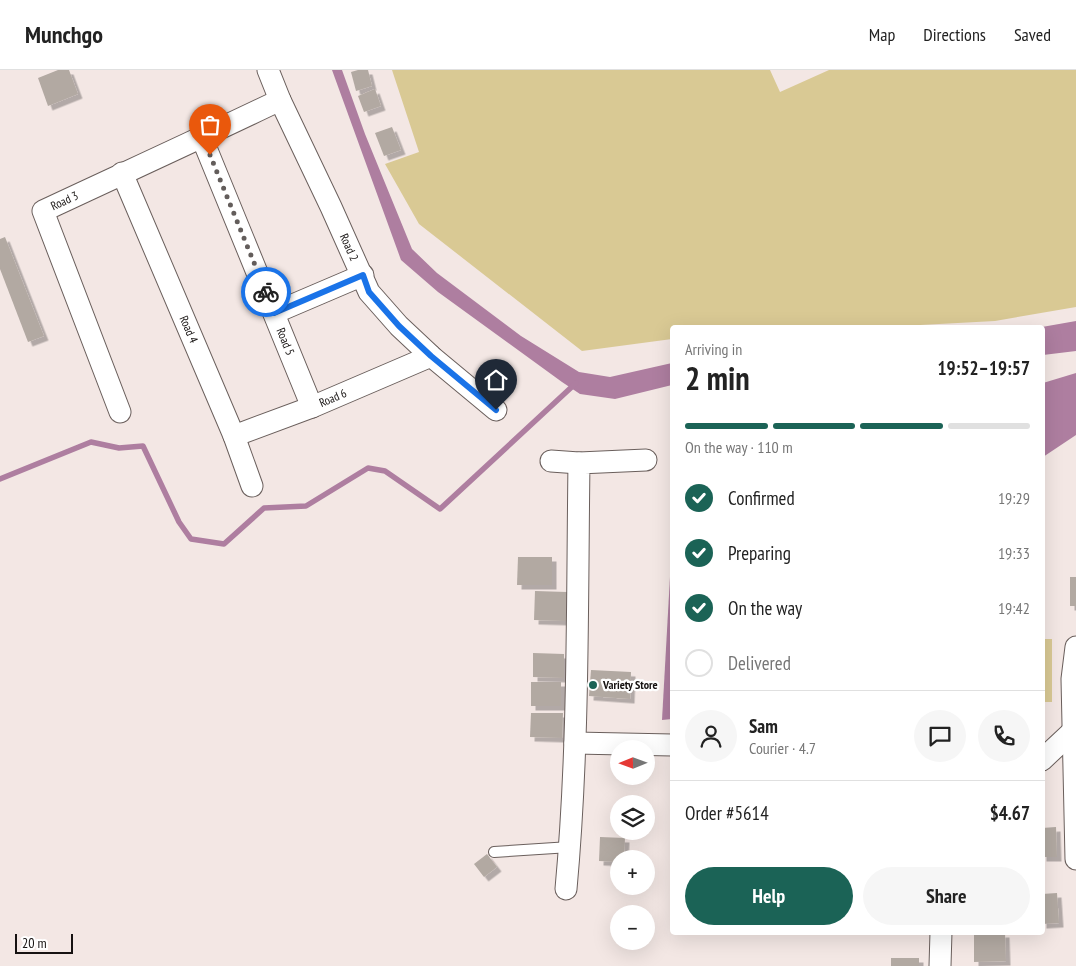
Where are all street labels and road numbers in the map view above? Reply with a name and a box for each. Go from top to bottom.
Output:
street label: Road 3 [48,188,80,213]
street label: Road 2 [337,231,362,263]
street label: Road 4 [177,313,202,346]
street label: Road 5 [273,325,298,357]
street label: Road 6 [317,385,349,410]

